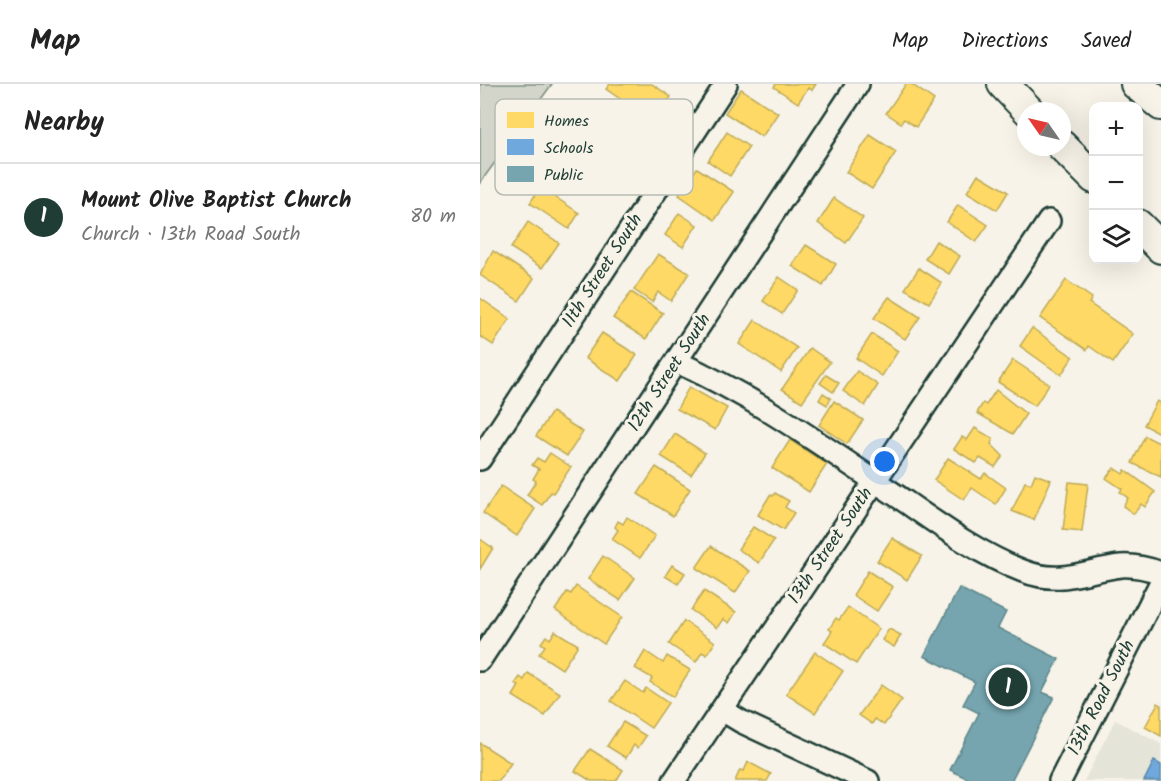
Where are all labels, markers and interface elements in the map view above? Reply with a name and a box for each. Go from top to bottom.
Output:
text: Map [30,19,81,64]
text: Map [892,25,928,58]
text: Directions [961,25,1048,58]
text: Saved [1081,25,1131,58]
legend [495,99,693,195]
text: Nearby [24,102,104,144]
north arrow [1017,102,1071,156]
map controls [1089,102,1143,264]
button: + [1089,102,1143,156]
text: Homes [544,109,589,134]
text: Schools [544,136,594,161]
button: − [1089,156,1143,210]
text: Public [544,163,584,188]
text: Mount Olive Baptist Church [81,184,351,219]
text: 1 [40,201,47,233]
text: 80 m [410,201,456,233]
street label: 11th Street South [555,208,651,334]
button: layers [1089,210,1143,264]
text: Church · 13th Road South [81,219,300,251]
street label: 12th Street South [621,308,719,438]
your location [870,447,899,476]
street label: 13th Street South [781,482,881,610]
street label: 13th Road South [1060,635,1144,761]
pin: 1 [988,664,1028,710]

